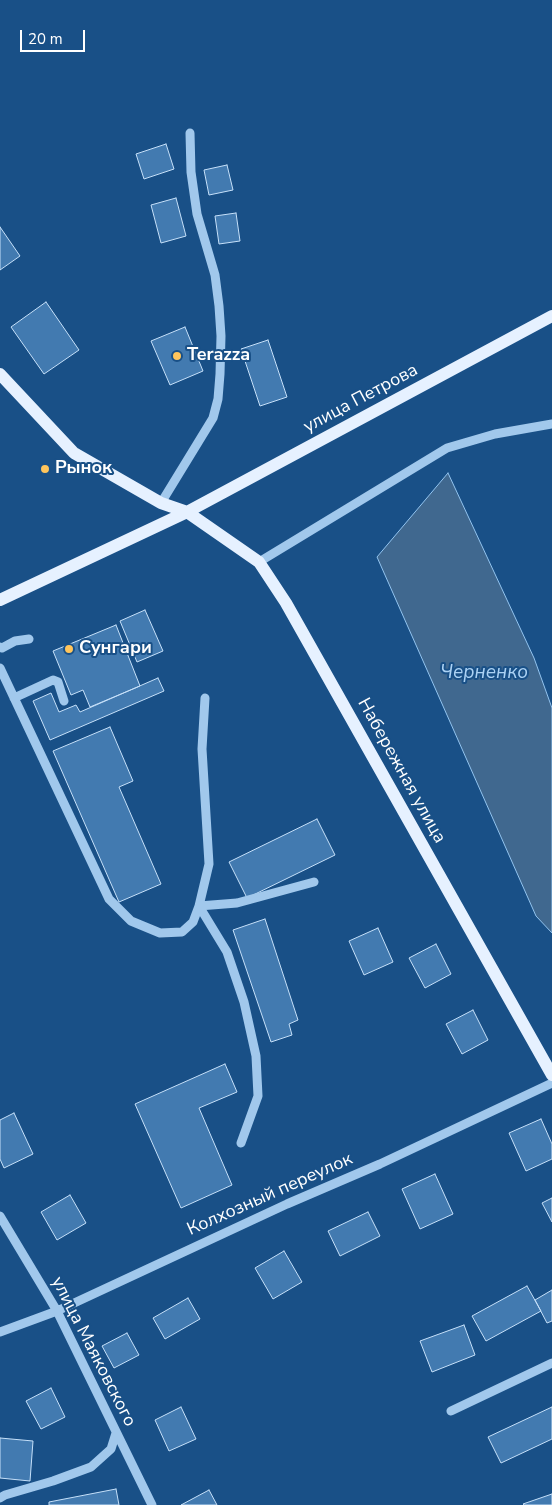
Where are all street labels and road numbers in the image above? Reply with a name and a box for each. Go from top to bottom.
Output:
street label: улица Петрова [300,360,422,438]
street label: Набережная улица [352,695,450,847]
street label: Колхозный переулок [184,1149,356,1241]
street label: улица Маяковского [46,1273,140,1431]

